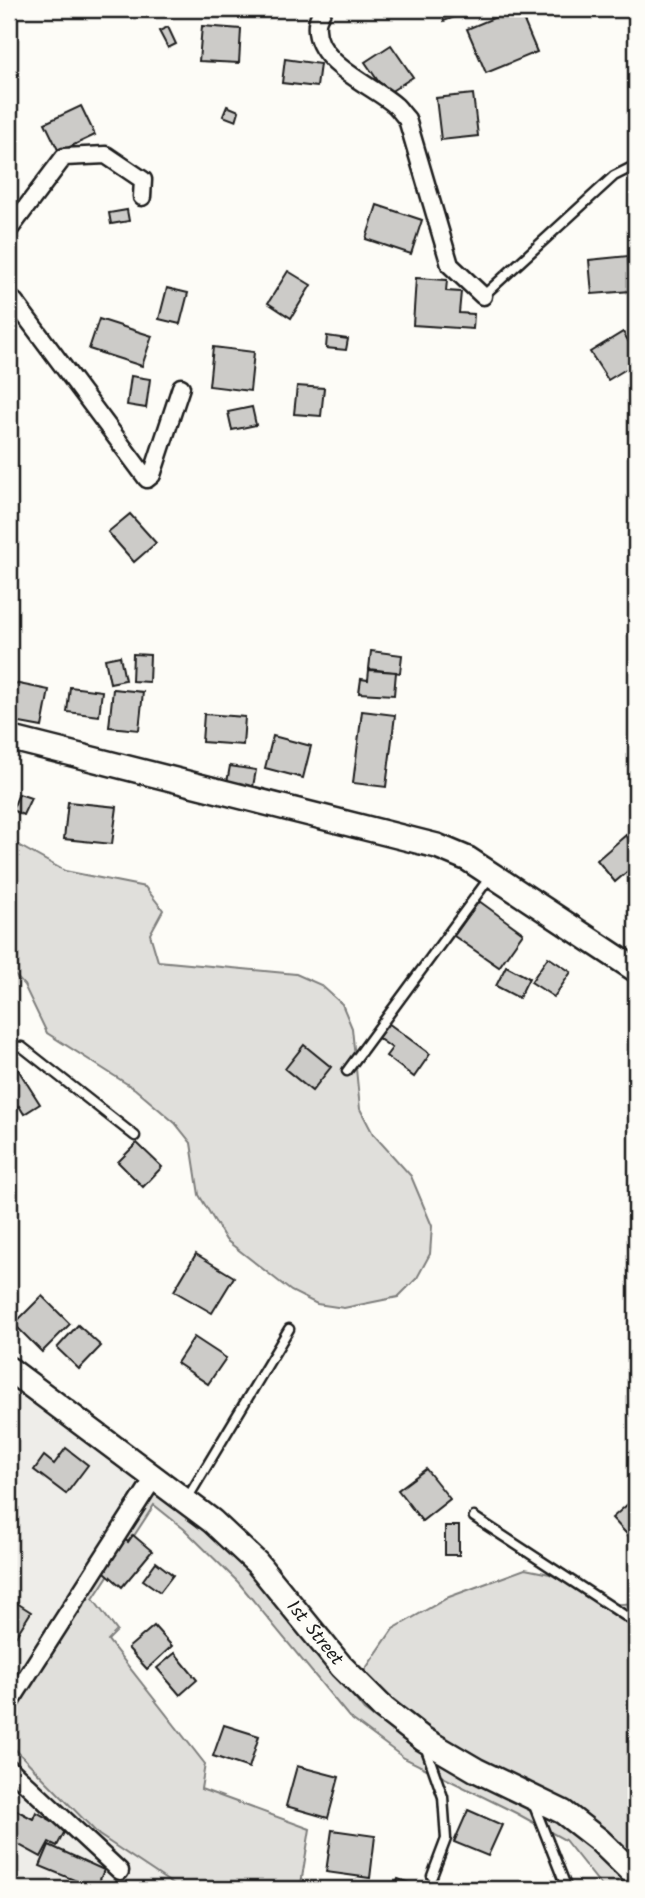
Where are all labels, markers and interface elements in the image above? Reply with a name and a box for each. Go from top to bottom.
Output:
street label: 1st Street [278,1594,351,1673]

